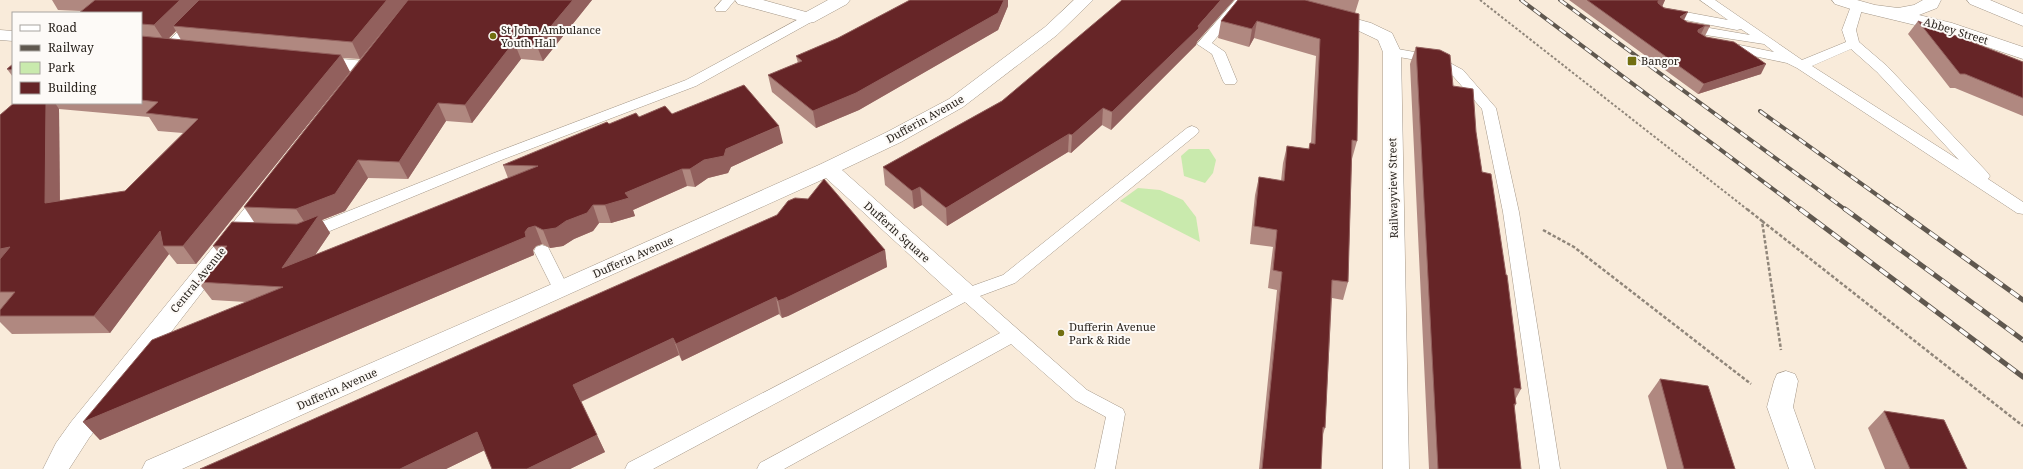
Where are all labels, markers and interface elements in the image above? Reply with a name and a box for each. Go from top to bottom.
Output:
legend [12,12,142,104]
street label: Abbey Street [1922,14,1990,48]
text: Road [48,19,78,36]
place label: St John Ambulance Youth Hall [500,22,601,50]
marker: St John Ambulance Youth Hall [488,31,498,41]
text: Railway [48,39,94,56]
place label: Bangor [1641,53,1680,68]
marker: Bangor [1626,55,1638,67]
text: Park [48,59,76,76]
text: Building [48,79,97,96]
street label: Dufferin Avenue [883,91,966,146]
street label: Railwayview Street [1384,137,1401,239]
street label: Dufferin Square [861,198,934,265]
street label: Dufferin Avenue [590,232,676,281]
street label: Central Avenue [167,244,229,316]
place label: Dufferin Avenue Park & Ride [1069,319,1156,347]
marker: Dufferin Avenue Park & Ride [1056,328,1066,338]
street label: Dufferin Avenue [294,364,380,413]

